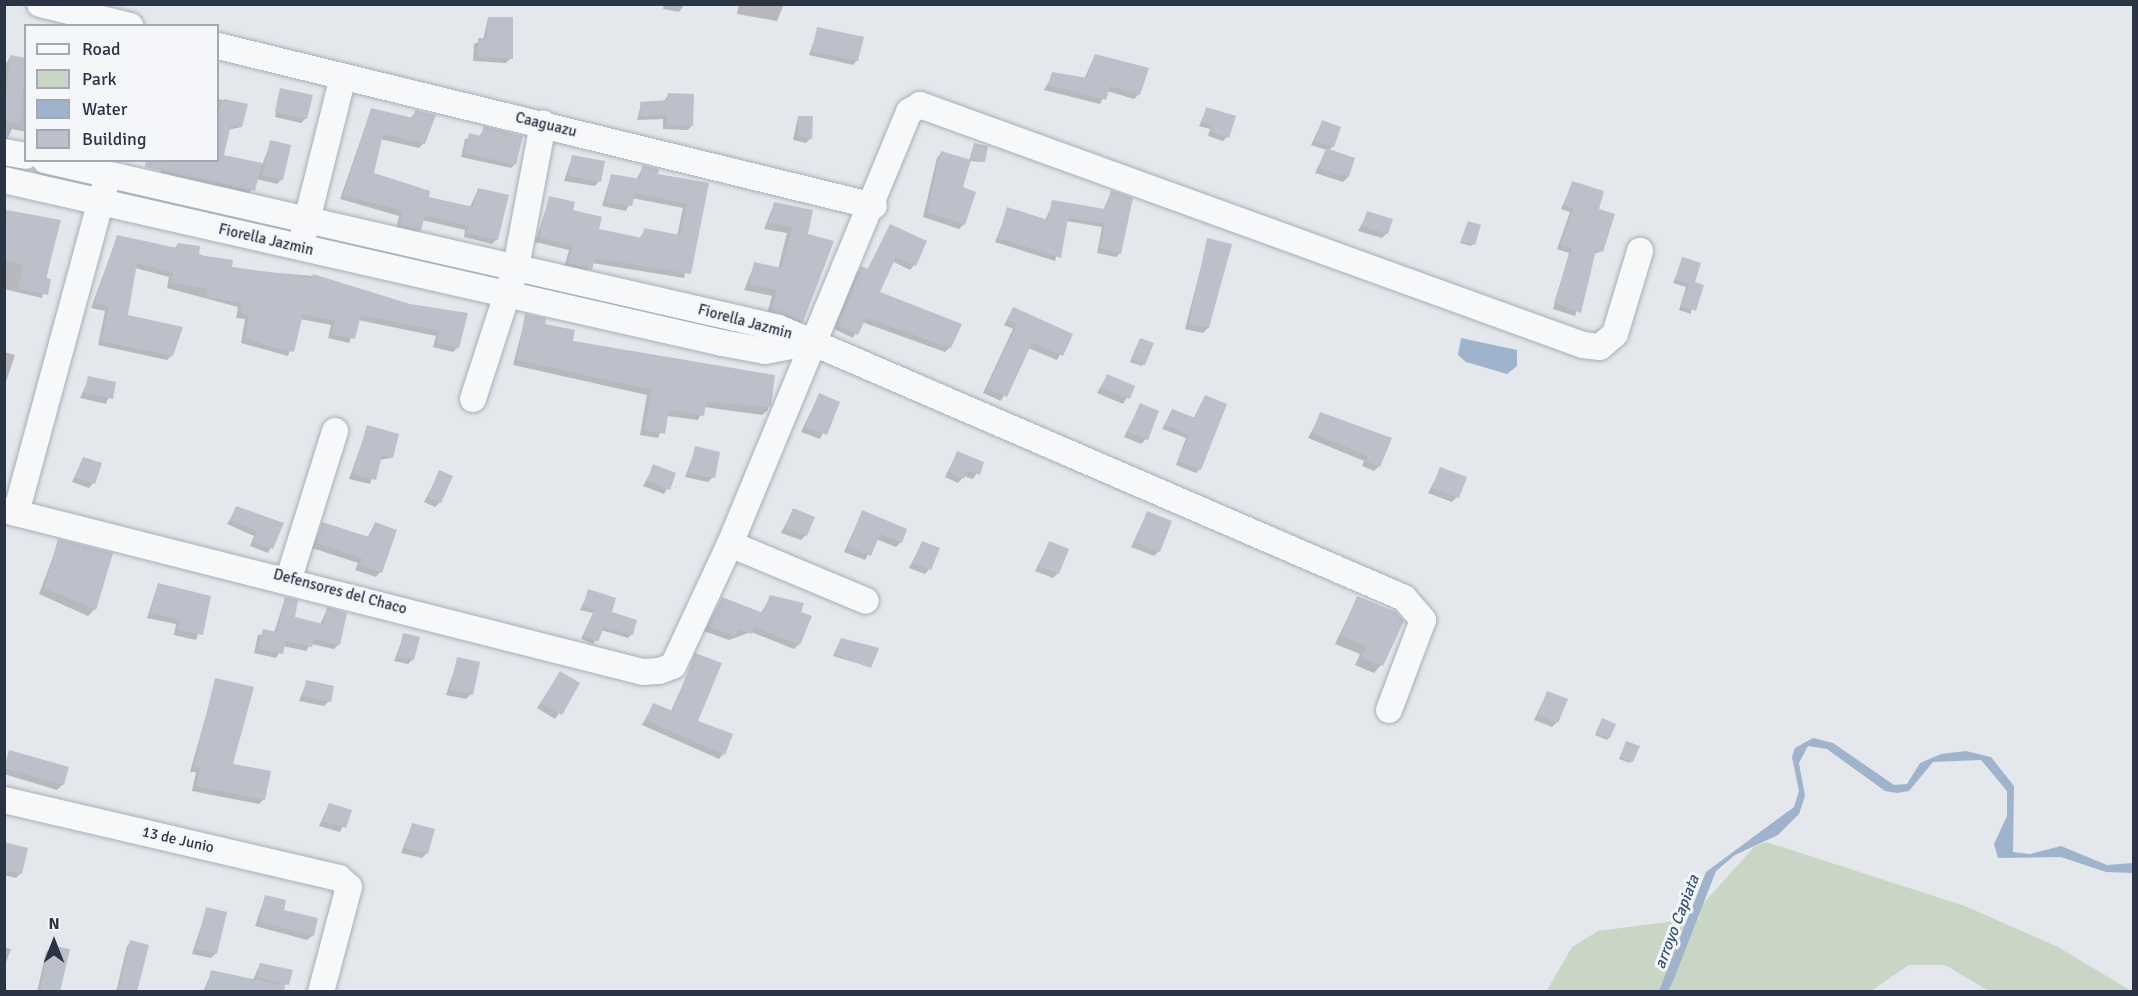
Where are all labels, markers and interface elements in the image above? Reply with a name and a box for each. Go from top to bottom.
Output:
legend [24,24,219,162]
text: Road [82,38,121,60]
text: Park [82,68,117,90]
text: Water [82,98,127,120]
street label: Caaguazu [513,109,579,141]
text: Building [82,128,146,150]
street label: Fiorella Jazmin [217,220,315,260]
street label: Fiorella Jazmin [696,301,794,343]
street label: Defensores del Chaco [271,566,409,618]
street label: 13 de Junio [140,823,216,857]
water label: arroyo Capiata [1650,872,1704,972]
north arrow [24,912,84,972]
text: N [48,914,60,934]

